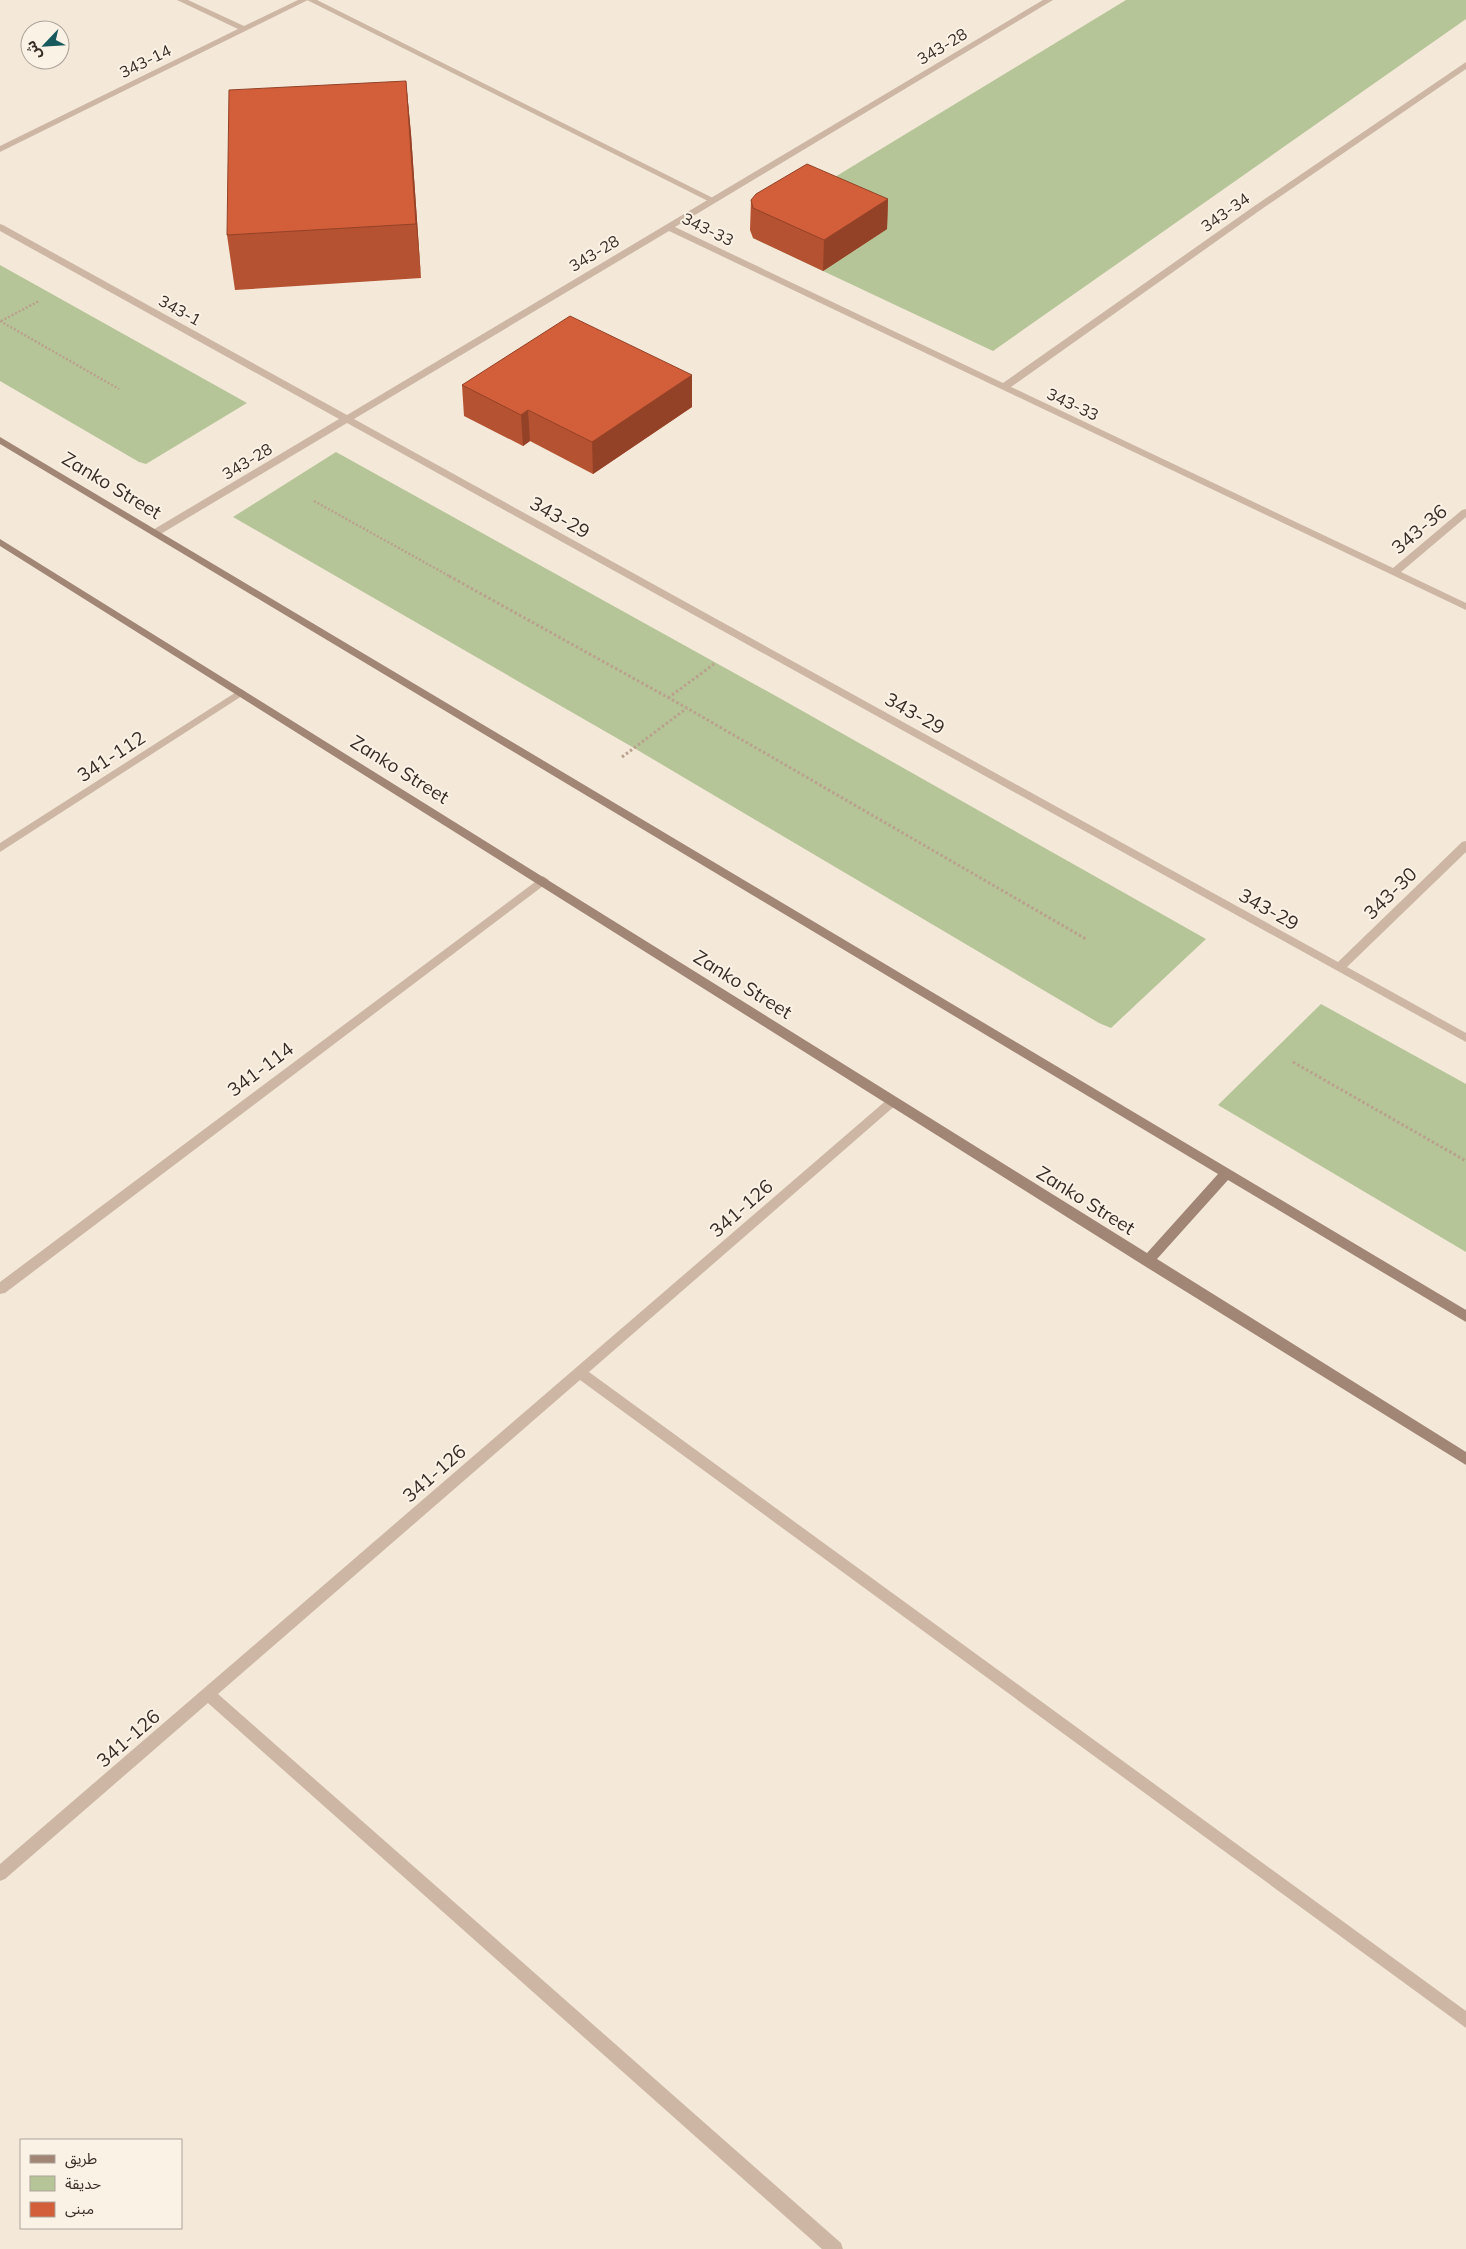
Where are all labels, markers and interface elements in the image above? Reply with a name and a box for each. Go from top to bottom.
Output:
north arrow [20,20,70,70]
street label: 343-28 [913,23,971,69]
text: ش [21,38,45,63]
street label: 343-14 [116,40,174,82]
street label: 343-34 [1197,188,1254,236]
street label: 343-33 [679,208,737,250]
street label: 343-28 [565,230,623,276]
street label: 343-1 [155,290,205,330]
street label: 343-33 [1044,383,1102,425]
street label: 343-28 [218,438,276,484]
street label: Zanko Street [58,446,166,524]
street label: 343-29 [526,491,594,543]
street label: 343-36 [1386,499,1452,559]
street label: 343-29 [881,687,949,739]
street label: 341-112 [72,725,150,787]
street label: Zanko Street [346,729,454,809]
street label: 343-30 [1358,862,1422,924]
street label: 343-29 [1235,883,1303,935]
street label: Zanko Street [689,944,797,1024]
street label: 341-114 [222,1036,298,1102]
street label: Zanko Street [1032,1160,1140,1240]
street label: 341-126 [704,1174,778,1242]
street label: 341-126 [397,1439,471,1507]
street label: 341-126 [91,1704,165,1772]
legend [20,2139,182,2229]
text: طريق [65,2149,97,2169]
text: حديقة [65,2174,101,2193]
text: مبنى [65,2199,94,2218]

